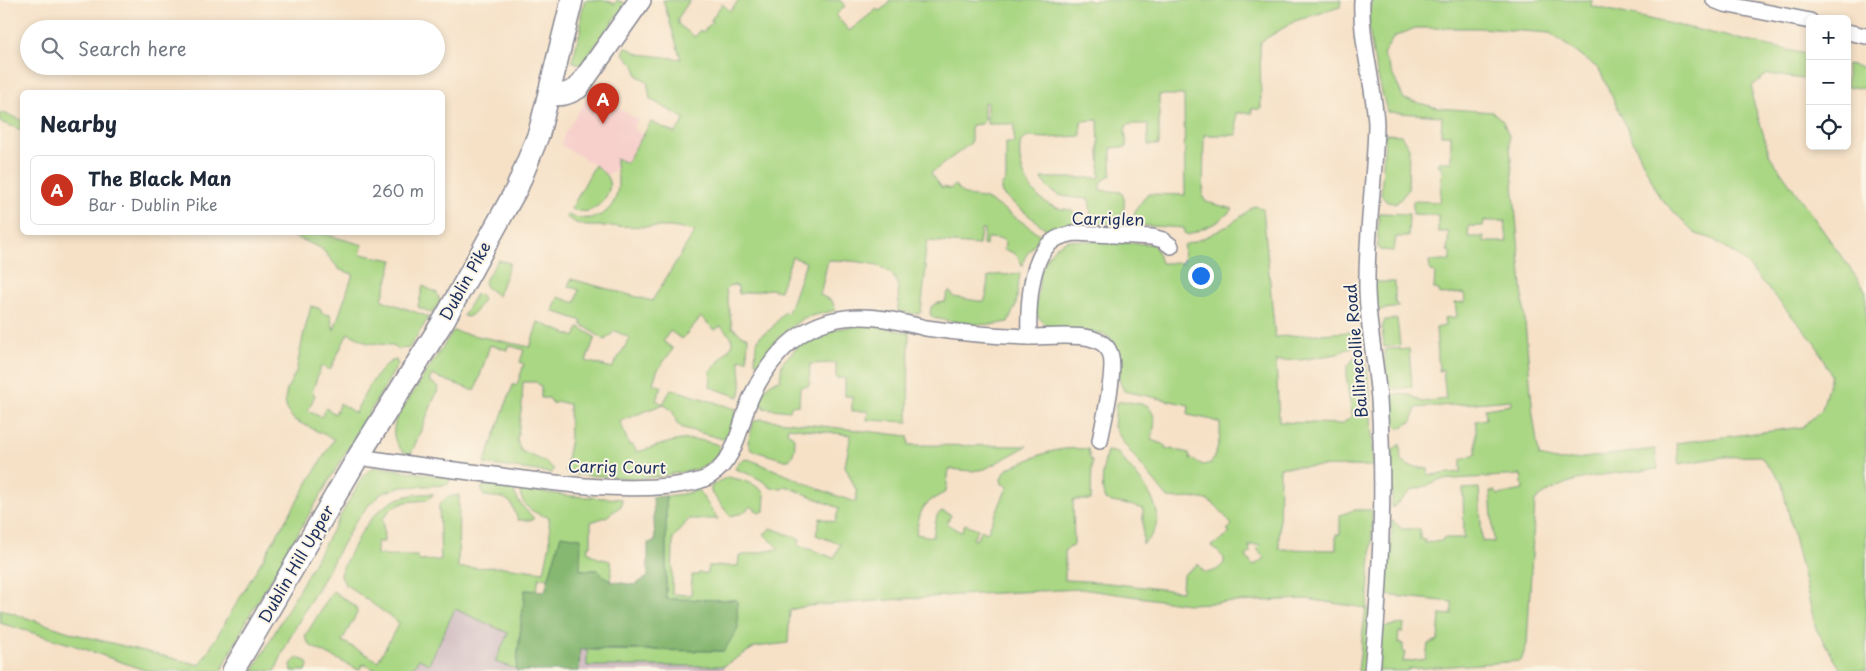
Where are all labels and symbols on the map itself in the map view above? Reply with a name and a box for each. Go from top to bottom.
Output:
pin: A [587,83,619,124]
street label: Carriglen [1071,205,1145,231]
street label: Dublin Pike [432,237,496,325]
your location [1188,263,1214,289]
street label: Ballinecollie Road [1337,283,1373,419]
street label: Carrig Court [568,453,667,479]
street label: Dublin Hill Upper [252,499,339,627]

